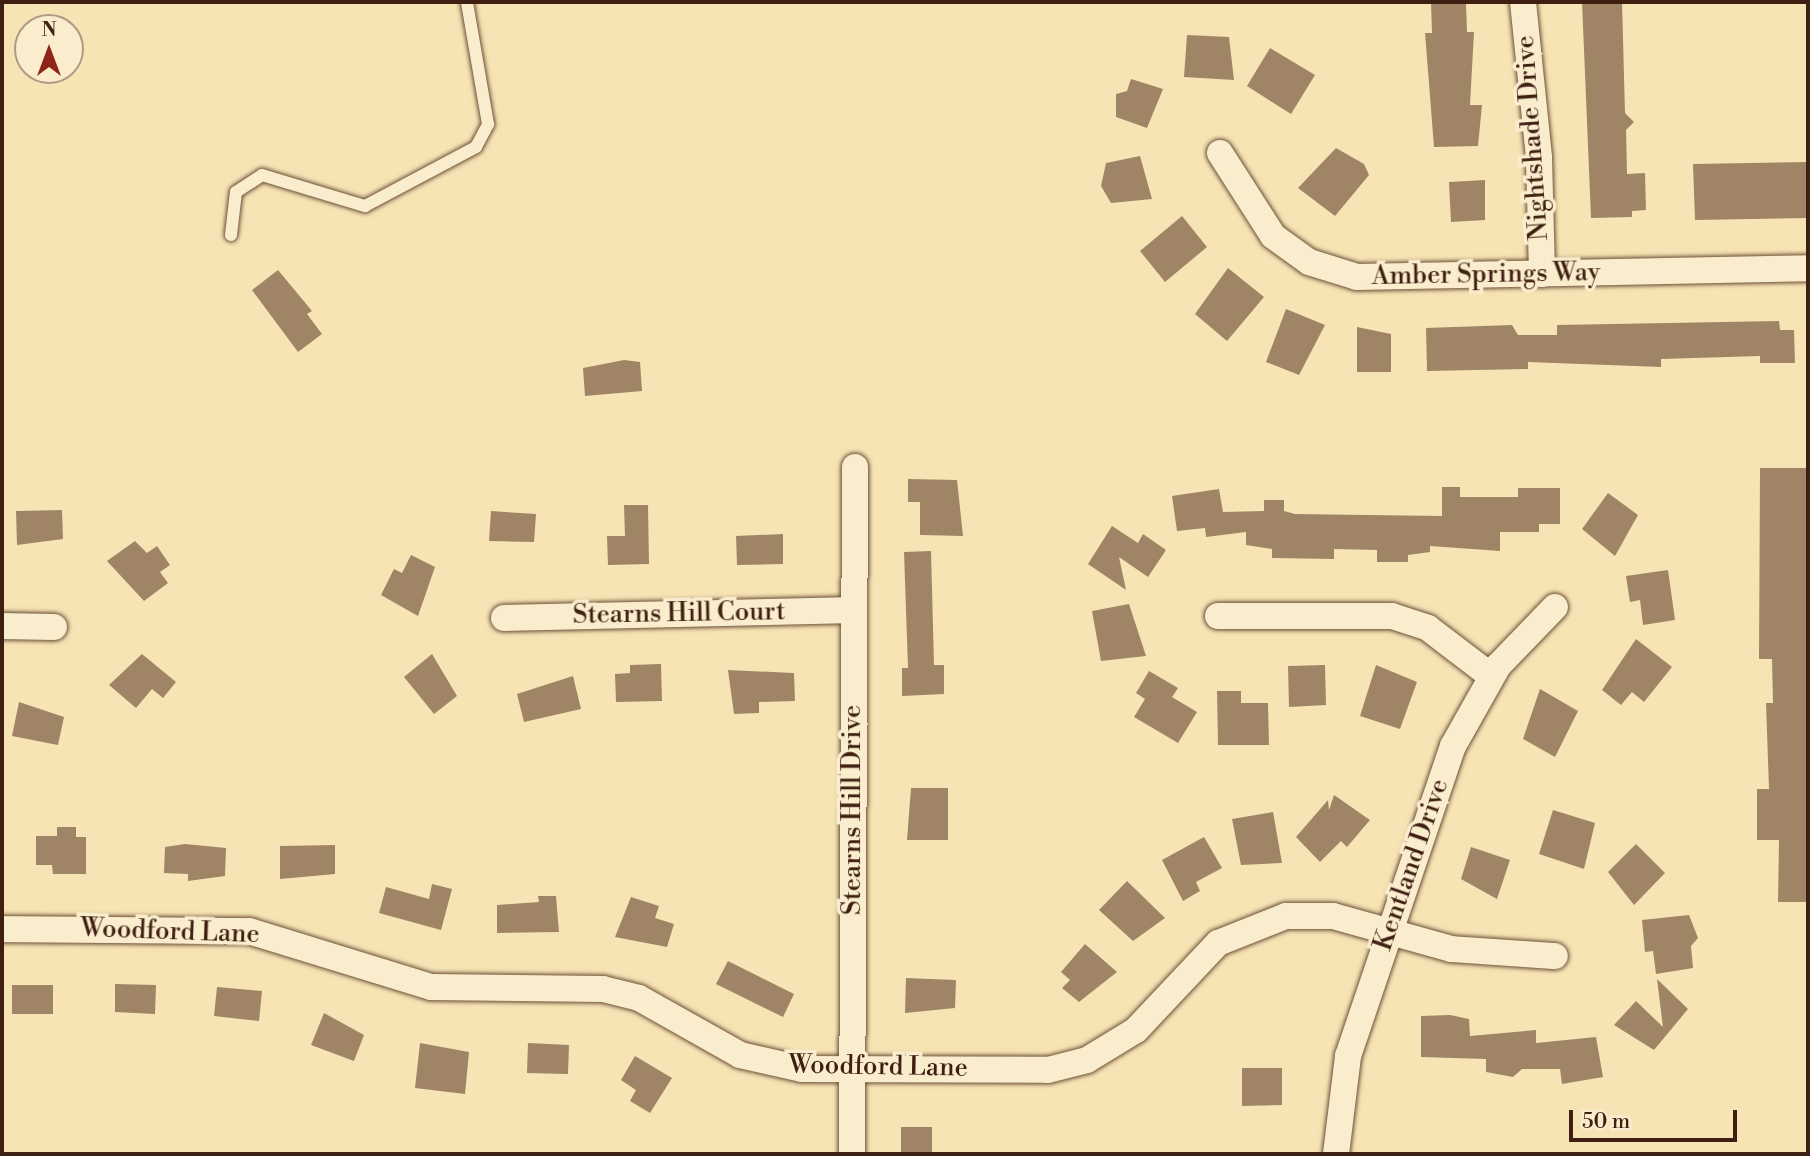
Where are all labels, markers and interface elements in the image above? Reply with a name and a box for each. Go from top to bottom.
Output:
north arrow [14,14,84,84]
text: N [41,18,57,42]
street label: Nightshade Drive [1510,34,1556,242]
street label: Amber Springs Way [1371,257,1601,293]
street label: Stearns Hill Court [572,597,786,631]
street label: Stearns Hill Drive [837,705,869,915]
street label: Kentland Drive [1368,775,1456,955]
street label: Woodford Lane [80,913,260,951]
street label: Woodford Lane [788,1050,968,1084]
scale bar [1572,1096,1740,1140]
text: 50 m [1582,1109,1630,1135]

